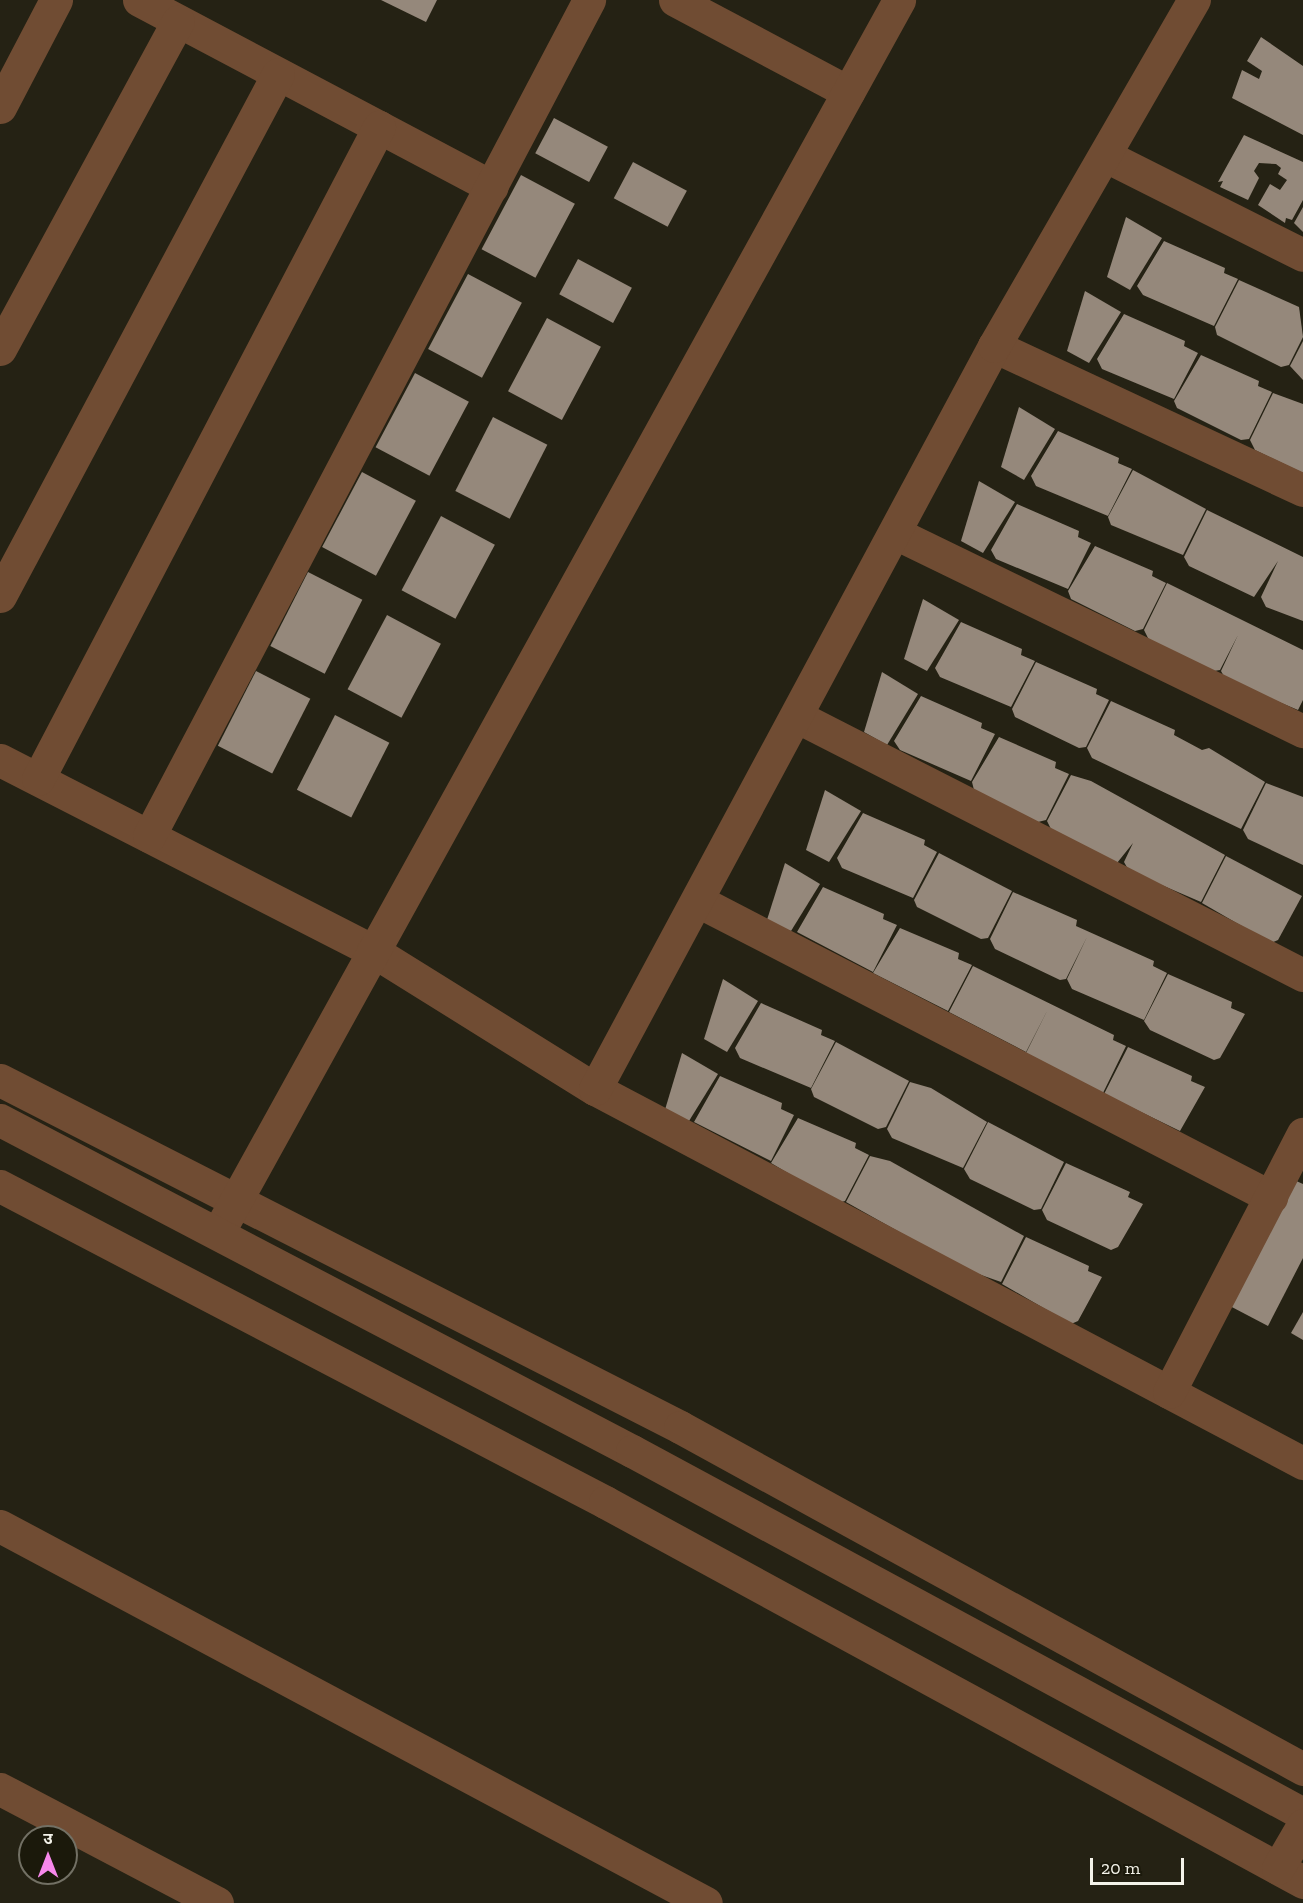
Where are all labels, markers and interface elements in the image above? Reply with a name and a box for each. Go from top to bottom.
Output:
north arrow [18,1825,78,1885]
text: उ [43,1829,53,1848]
scale bar [1093,1846,1188,1884]
text: 20 m [1101,1857,1140,1879]

